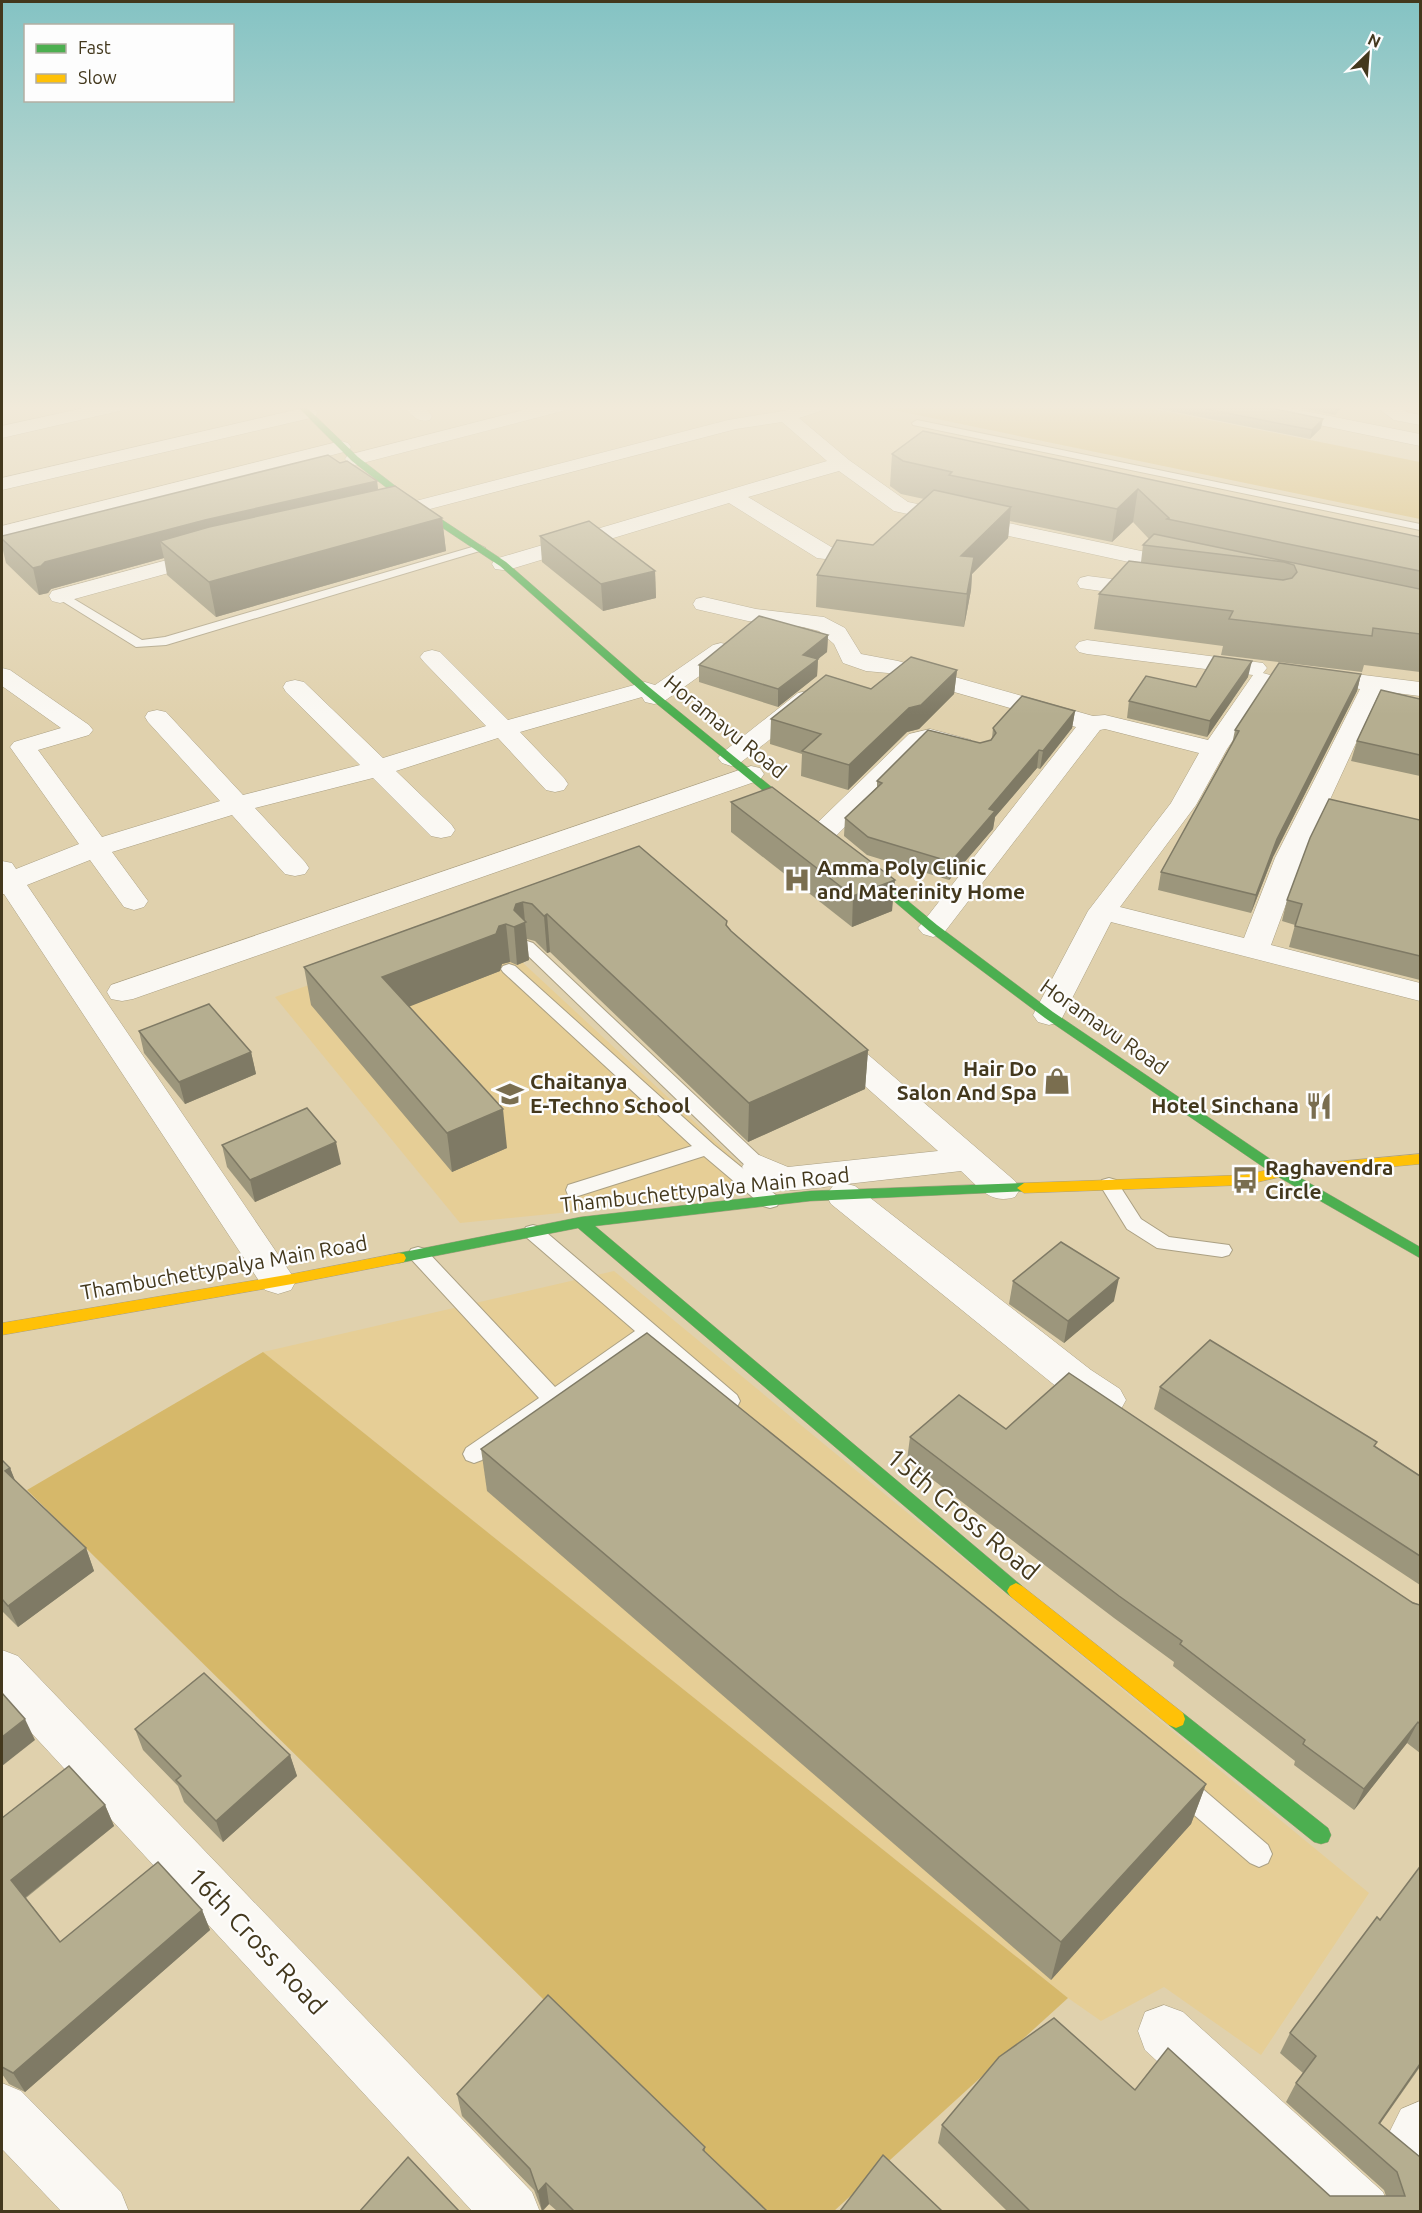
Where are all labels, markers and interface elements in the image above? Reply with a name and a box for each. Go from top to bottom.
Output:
legend [24,24,234,102]
north arrow [1338,24,1398,84]
text: N [1365,30,1384,51]
text: Fast [78,37,111,57]
text: Slow [78,67,117,87]
street label: Horamavu Road [660,670,791,783]
place label: Amma Poly Clinic and Materinity Home [817,855,1025,903]
hospital icon: Amma Poly Clinic and Materinity Home [782,865,812,895]
street label: Horamavu Road [1036,973,1173,1079]
place label: Hair Do Salon And Spa [897,1056,1037,1104]
shop icon: Hair Do Salon And Spa [1042,1066,1072,1096]
place label: Chaitanya E-Techno School [530,1069,690,1117]
school or university icon: Chaitanya E-Techno School [495,1079,525,1109]
restaurant icon: Hotel Sinchana [1304,1091,1334,1121]
place label: Hotel Sinchana [1151,1093,1299,1117]
place label: Raghavendra Circle [1265,1155,1393,1203]
street label: Thambuchettypalya Main Road [559,1162,851,1216]
bus stop icon: Raghavendra Circle [1230,1165,1260,1195]
street label: Thambuchettypalya Main Road [79,1230,369,1304]
street label: 15th Cross Road [881,1442,1045,1586]
street label: 16th Cross Road [182,1861,333,2020]

